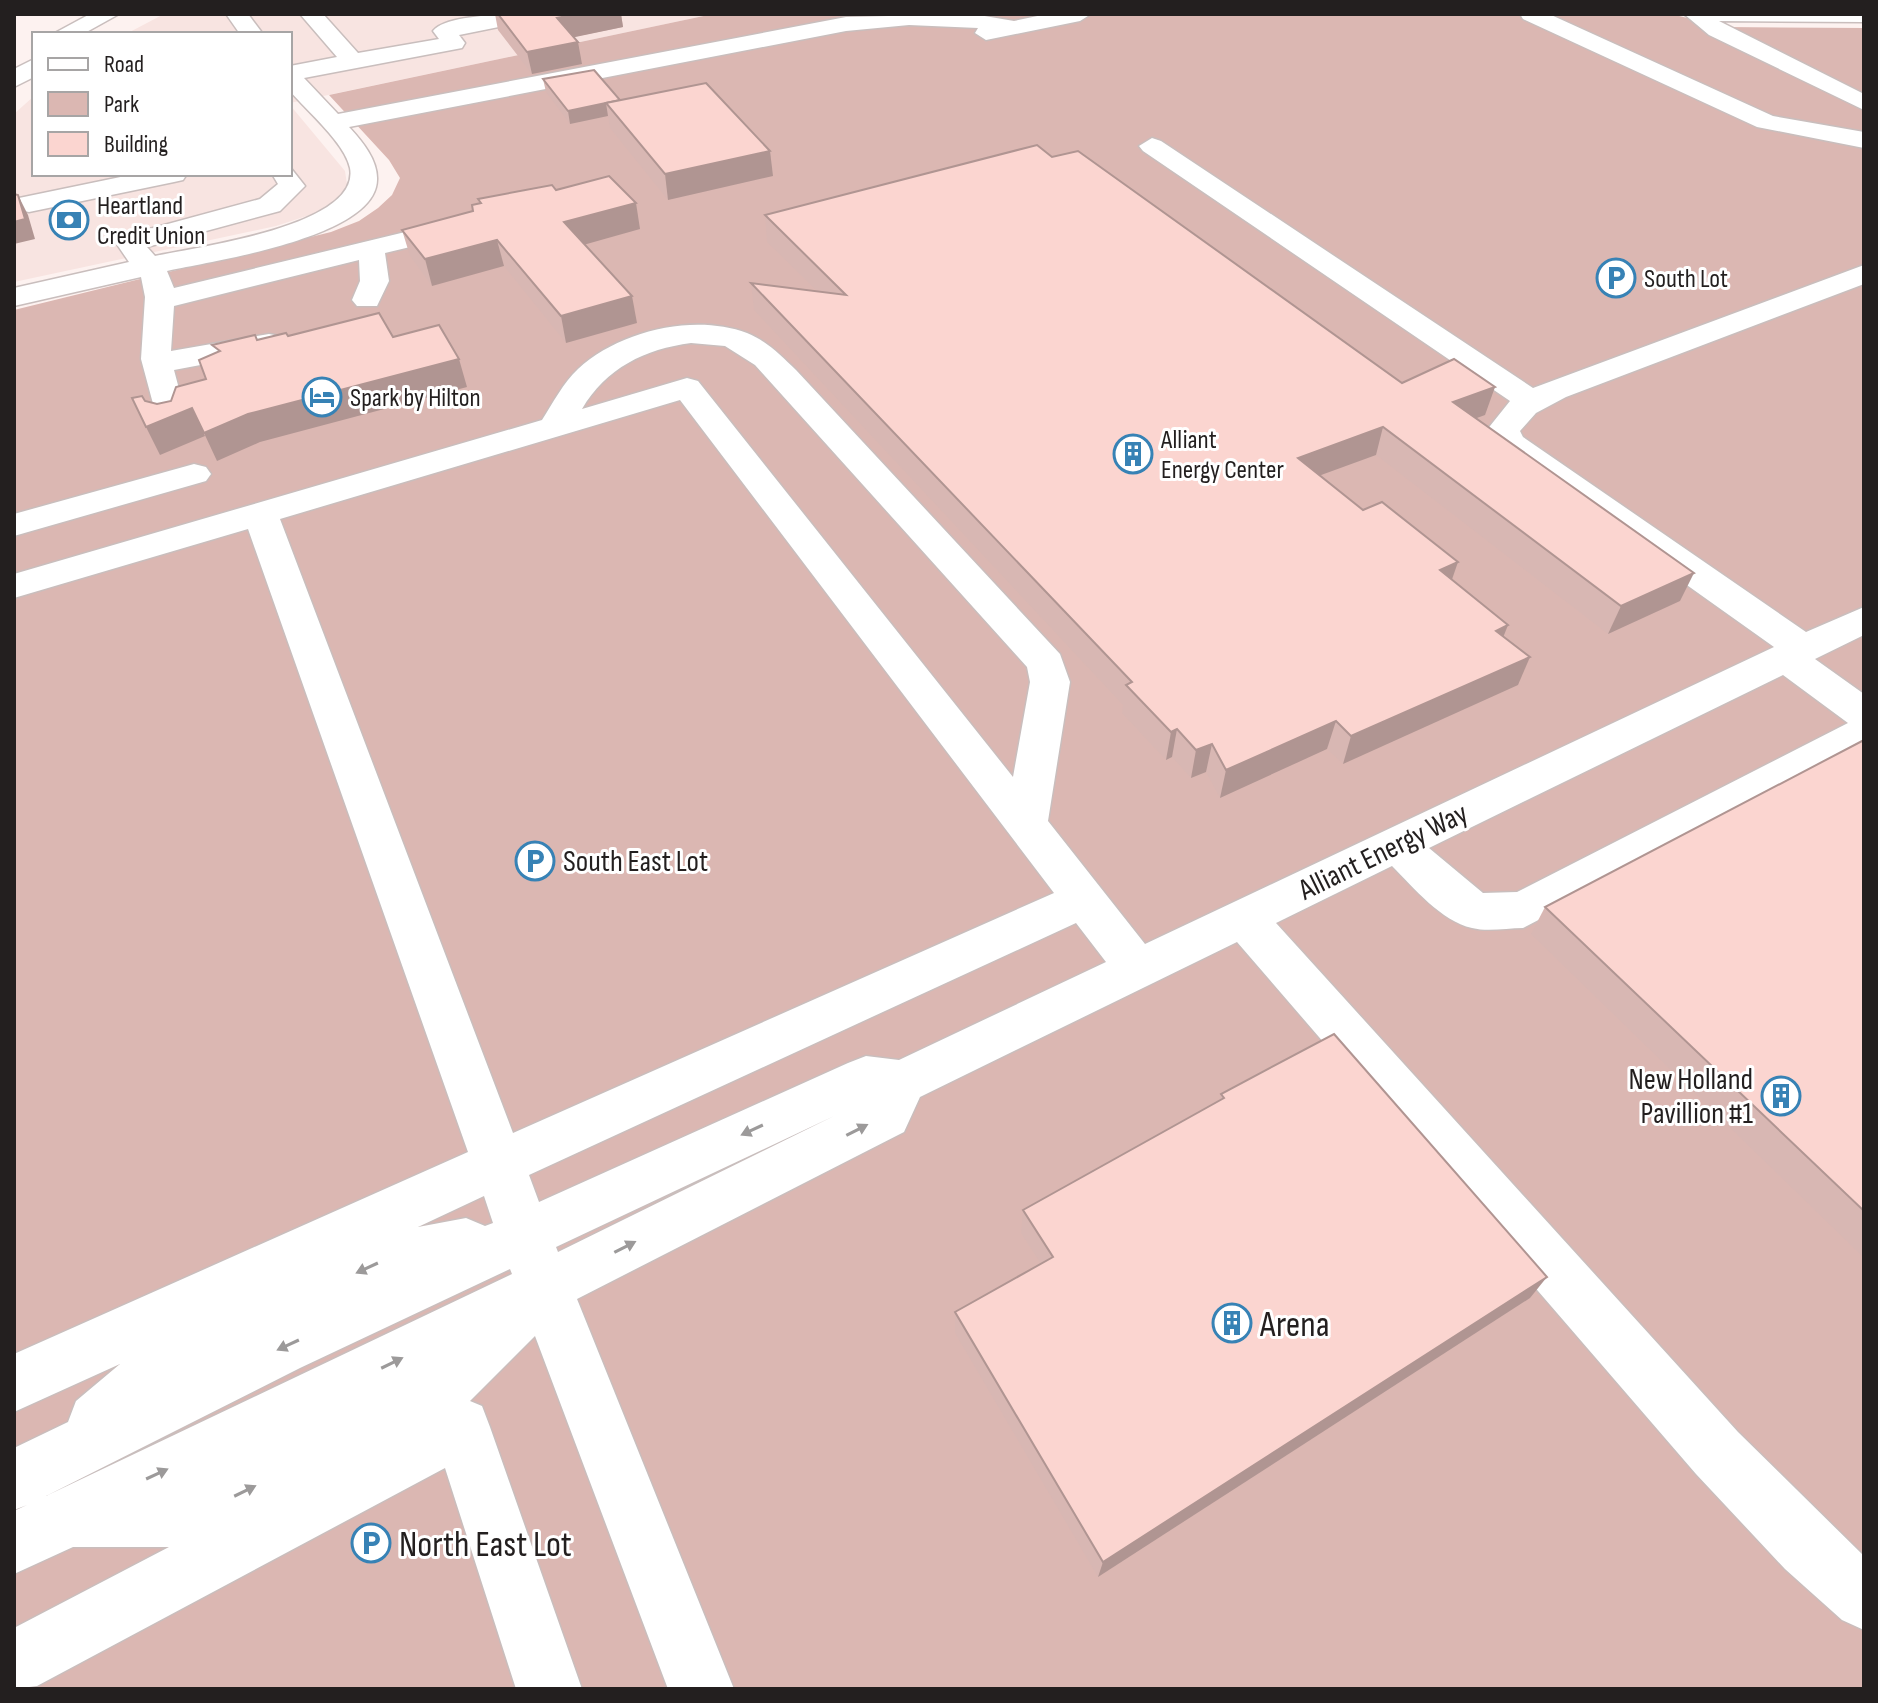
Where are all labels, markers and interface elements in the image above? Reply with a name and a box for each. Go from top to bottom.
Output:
legend [32,32,292,176]
text: Road [104,50,144,79]
text: Park [104,90,139,119]
text: Building [104,130,168,159]
place label: Heartland Credit Union [97,191,206,252]
bank icon: Heartland Credit Union [48,199,90,241]
parking icon: South Lot [1595,257,1637,299]
place label: South Lot [1644,264,1728,295]
hotel icon: Spark by Hilton [301,376,343,418]
place label: Spark by Hilton [350,383,481,414]
place label: Alliant Energy Center [1160,425,1284,486]
building icon: Alliant Energy Center [1112,433,1154,475]
street label: Alliant Energy Way [1292,795,1474,909]
parking icon: South East Lot [514,840,556,882]
place label: South East Lot [563,844,708,880]
place label: New Holland Pavillion #1 [1628,1062,1753,1132]
building icon: New Holland Pavillion #1 [1760,1075,1802,1117]
one-way arrow [740,1123,764,1136]
one-way arrow [846,1124,869,1137]
one-way arrow [613,1240,636,1254]
one-way arrow [355,1261,379,1275]
building icon: Arena [1211,1302,1253,1344]
place label: Arena [1259,1304,1330,1347]
one-way arrow [276,1338,299,1352]
one-way arrow [380,1356,403,1369]
one-way arrow [145,1467,169,1481]
one-way arrow [234,1484,257,1498]
parking icon: North East Lot [350,1522,392,1564]
place label: North East Lot [399,1524,572,1567]

